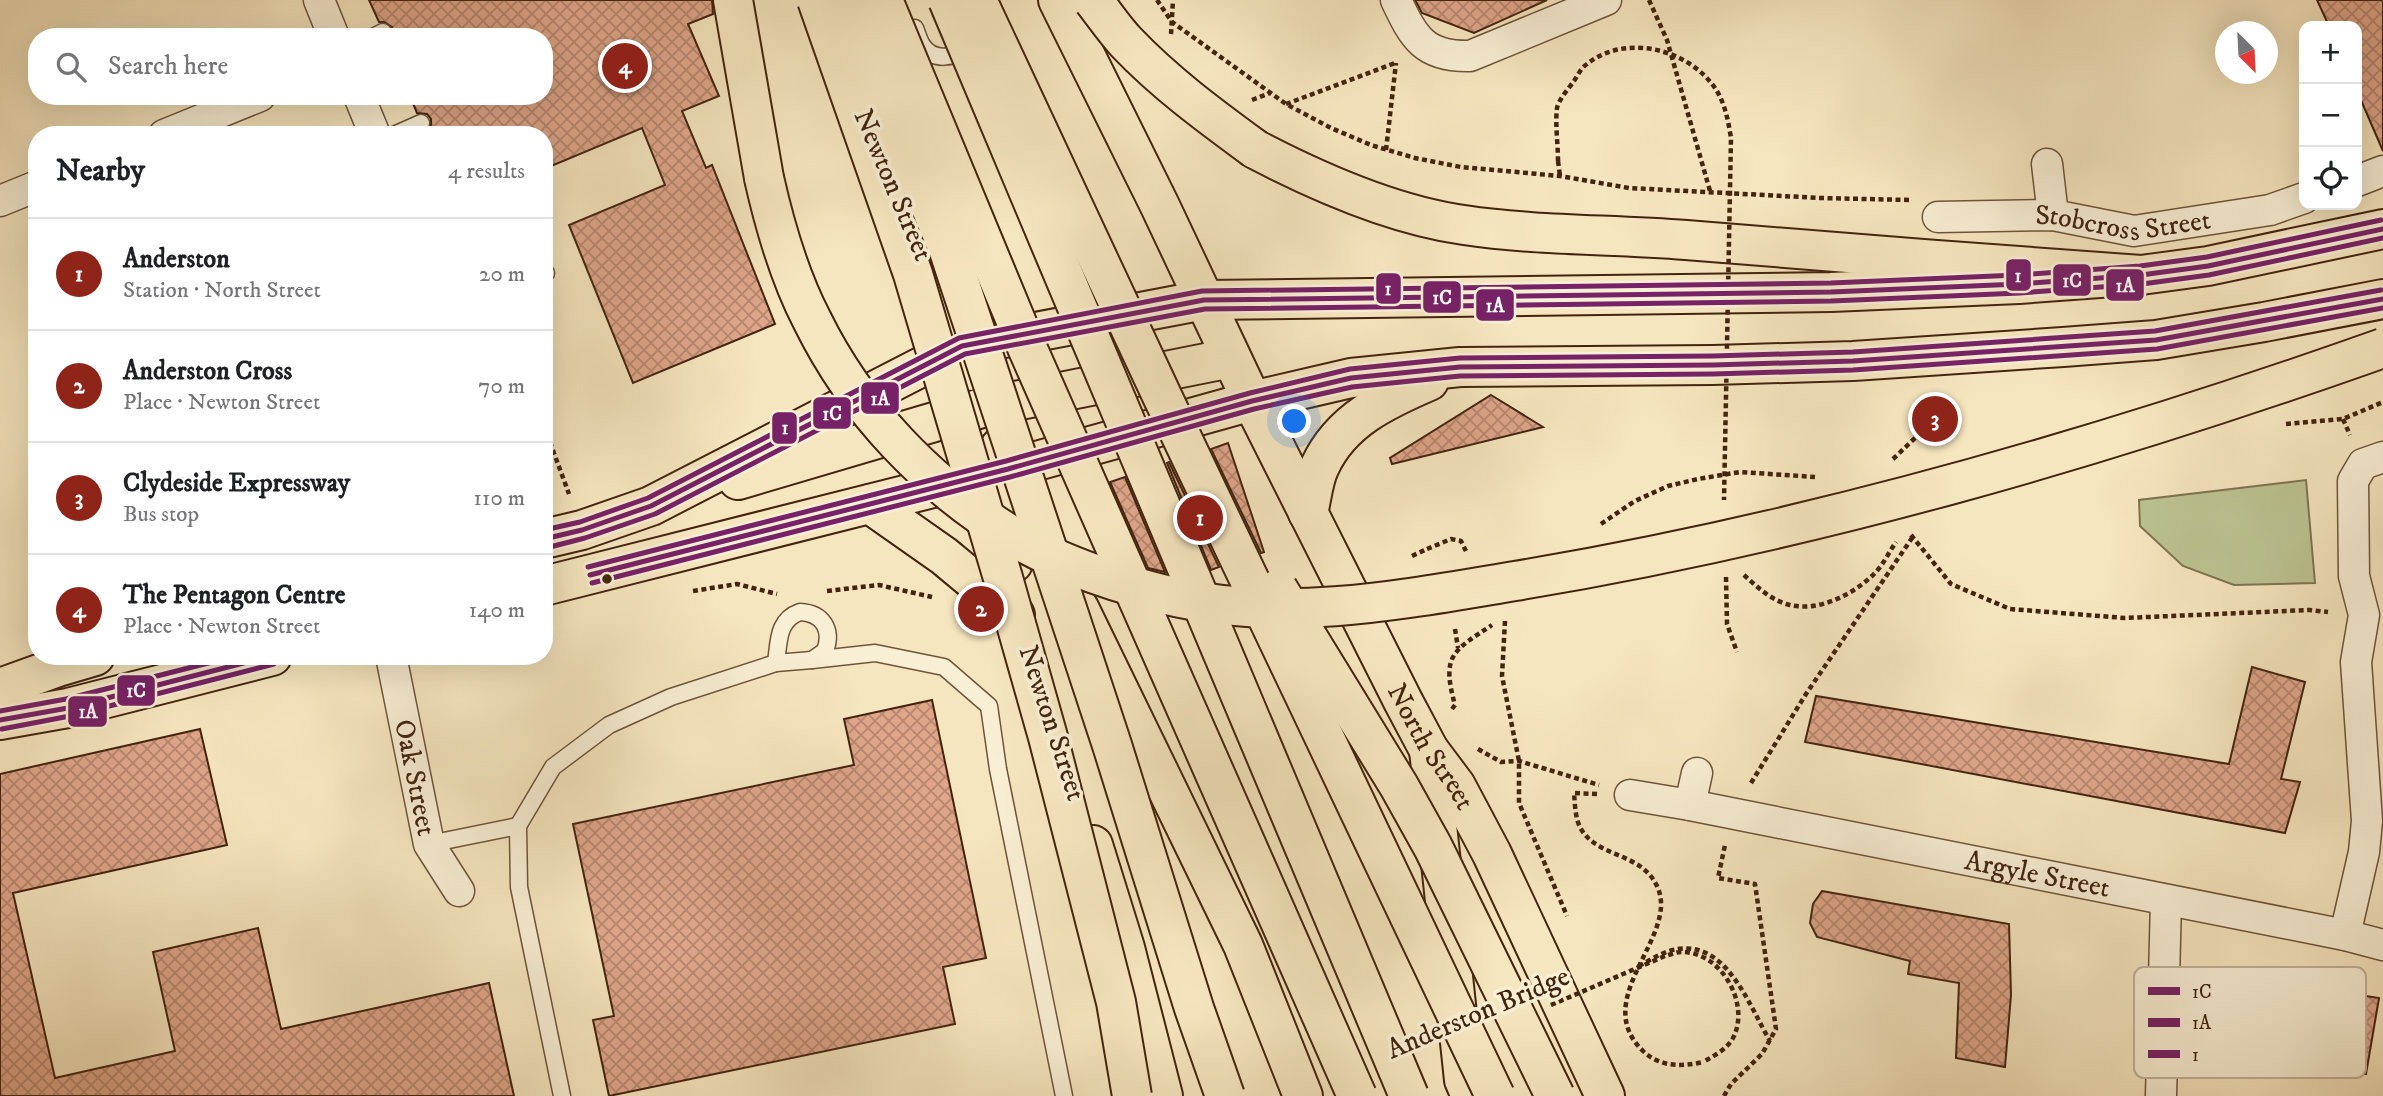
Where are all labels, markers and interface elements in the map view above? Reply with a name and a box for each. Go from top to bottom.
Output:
north arrow [2215,21,2278,84]
map controls [2299,21,2362,210]
button: + [2299,21,2362,84]
search box [28,28,553,105]
pin: 4 [602,40,648,92]
icon: search [52,48,90,86]
text: Search here [108,50,228,83]
button: − [2299,84,2362,147]
street label: Newton Street [845,104,941,266]
button: locate [2299,147,2362,210]
text: Nearby [56,153,145,190]
text: 4 results [448,157,525,186]
street label: Stobcross Street [2035,197,2213,249]
text: Anderston [123,243,230,276]
line badge: 1 [2005,258,2032,292]
text: 1 [75,260,83,289]
text: 20 m [479,260,525,289]
line badge: 1C [2052,263,2092,297]
text: 1 [2015,265,2022,288]
line badge: 1A [2105,268,2145,302]
text: 1C [2062,270,2082,293]
line badge: 1 [1375,272,1402,305]
text: 1A [2115,275,2135,298]
text: Station · North Street [123,276,321,305]
text: 1 [1385,278,1392,301]
line badge: 1C [1422,280,1462,314]
text: 1C [1432,287,1452,310]
line badge: 1A [1475,288,1515,322]
text: 1A [1485,295,1505,318]
text: Anderston Cross [123,355,292,388]
text: 2 [73,372,85,401]
text: 70 m [478,372,525,401]
line badge: 1A [860,381,900,415]
text: Place · Newton Street [123,388,320,417]
text: 1A [870,388,890,411]
pin: 3 [1912,393,1958,445]
line badge: 1C [812,396,852,430]
text: 1C [822,403,842,426]
your location [1277,404,1311,438]
line badge: 1 [771,411,798,445]
text: 1 [782,417,789,440]
text: Clydeside Expressway [123,467,350,500]
text: 3 [75,484,83,513]
text: 110 m [474,484,525,513]
pin: 1 [1177,492,1223,544]
text: Bus stop [123,500,199,529]
unlabelled marker [600,572,614,586]
text: The Pentagon Centre [123,579,346,612]
pin: 2 [958,583,1004,635]
text: 4 [72,596,86,625]
text: 140 m [469,596,525,625]
text: Place · Newton Street [123,612,320,641]
street label: Newton Street [1010,641,1094,805]
line badge: 1C [116,674,156,707]
street label: North Street [1380,678,1483,816]
text: 1C [126,680,146,703]
line badge: 1A [67,695,108,728]
text: 1A [78,701,98,724]
street label: Oak Street [387,716,444,839]
street label: Argyle Street [1962,842,2113,905]
street label: Anderston Bridge [1381,959,1575,1067]
legend [2134,967,2366,1078]
text: 1C [2192,981,2212,1004]
text: 1A [2192,1012,2212,1035]
text: 1 [2192,1044,2199,1067]

